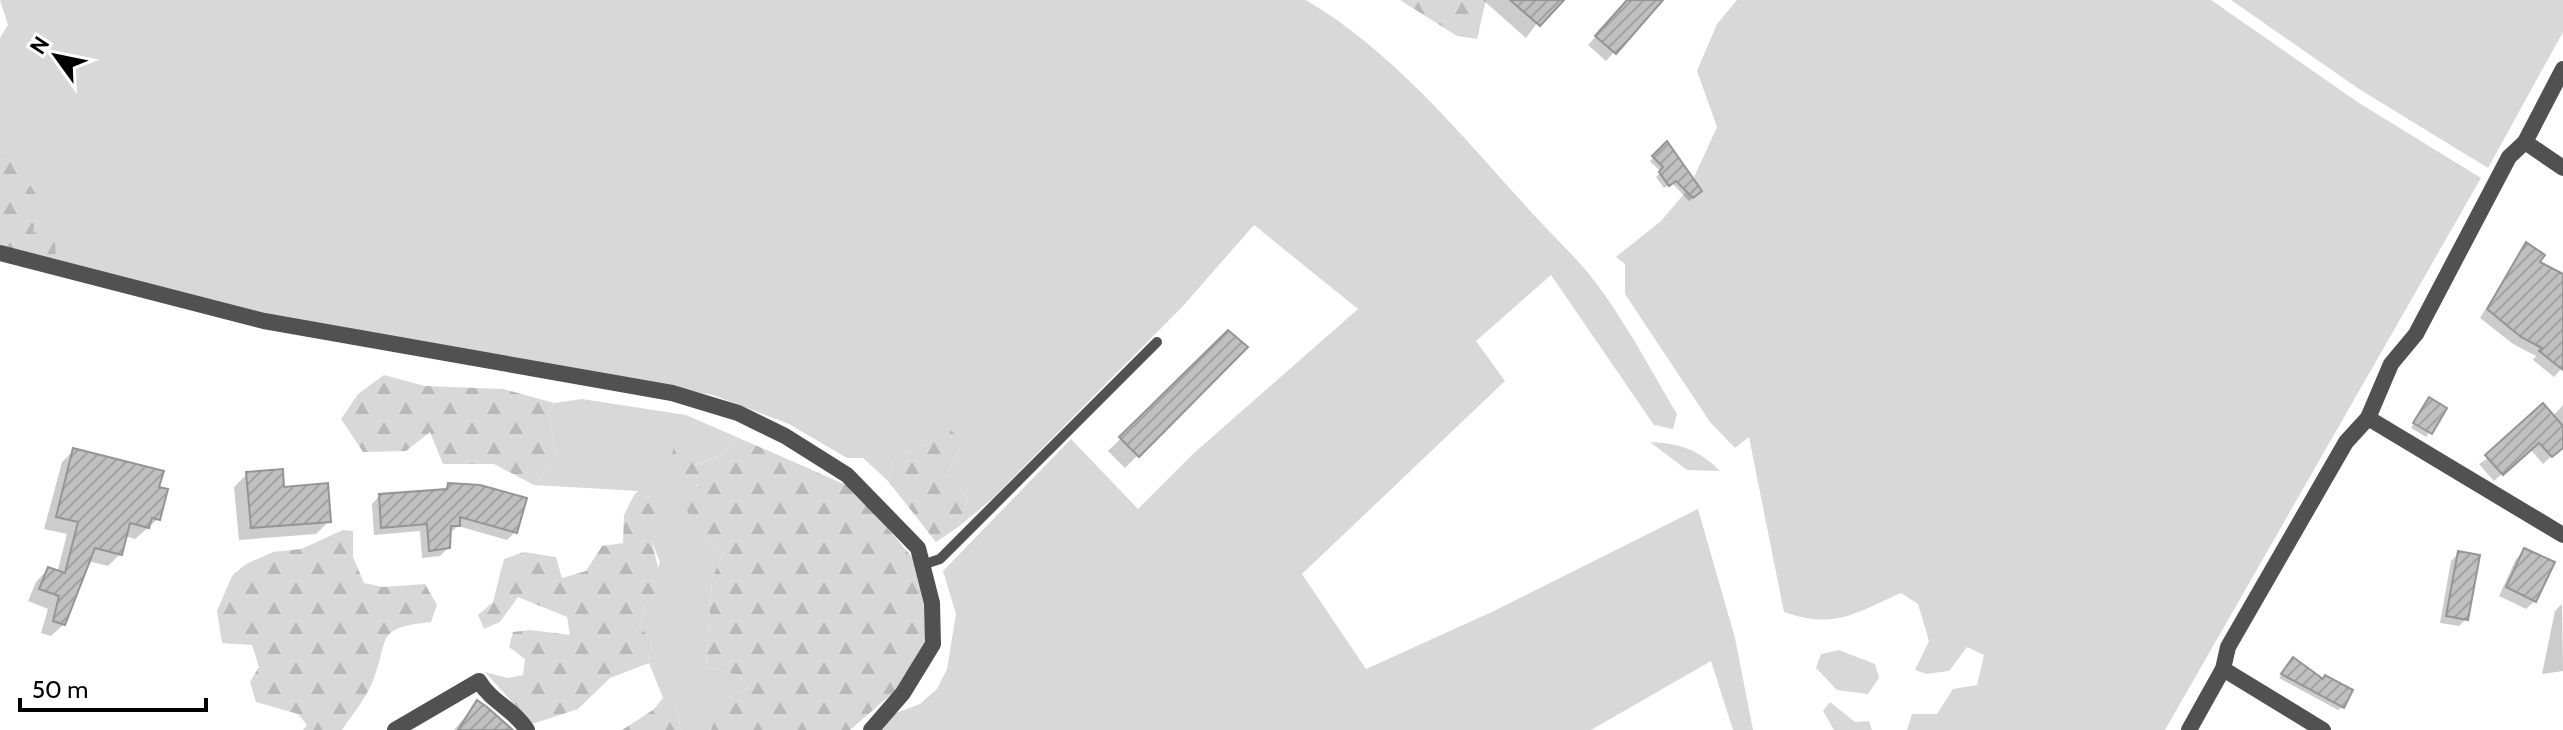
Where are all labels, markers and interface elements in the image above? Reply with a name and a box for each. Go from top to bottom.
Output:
north arrow [16,16,96,96]
text: N [24,32,55,59]
scale bar [20,662,206,712]
text: 50 m [32,675,88,704]

